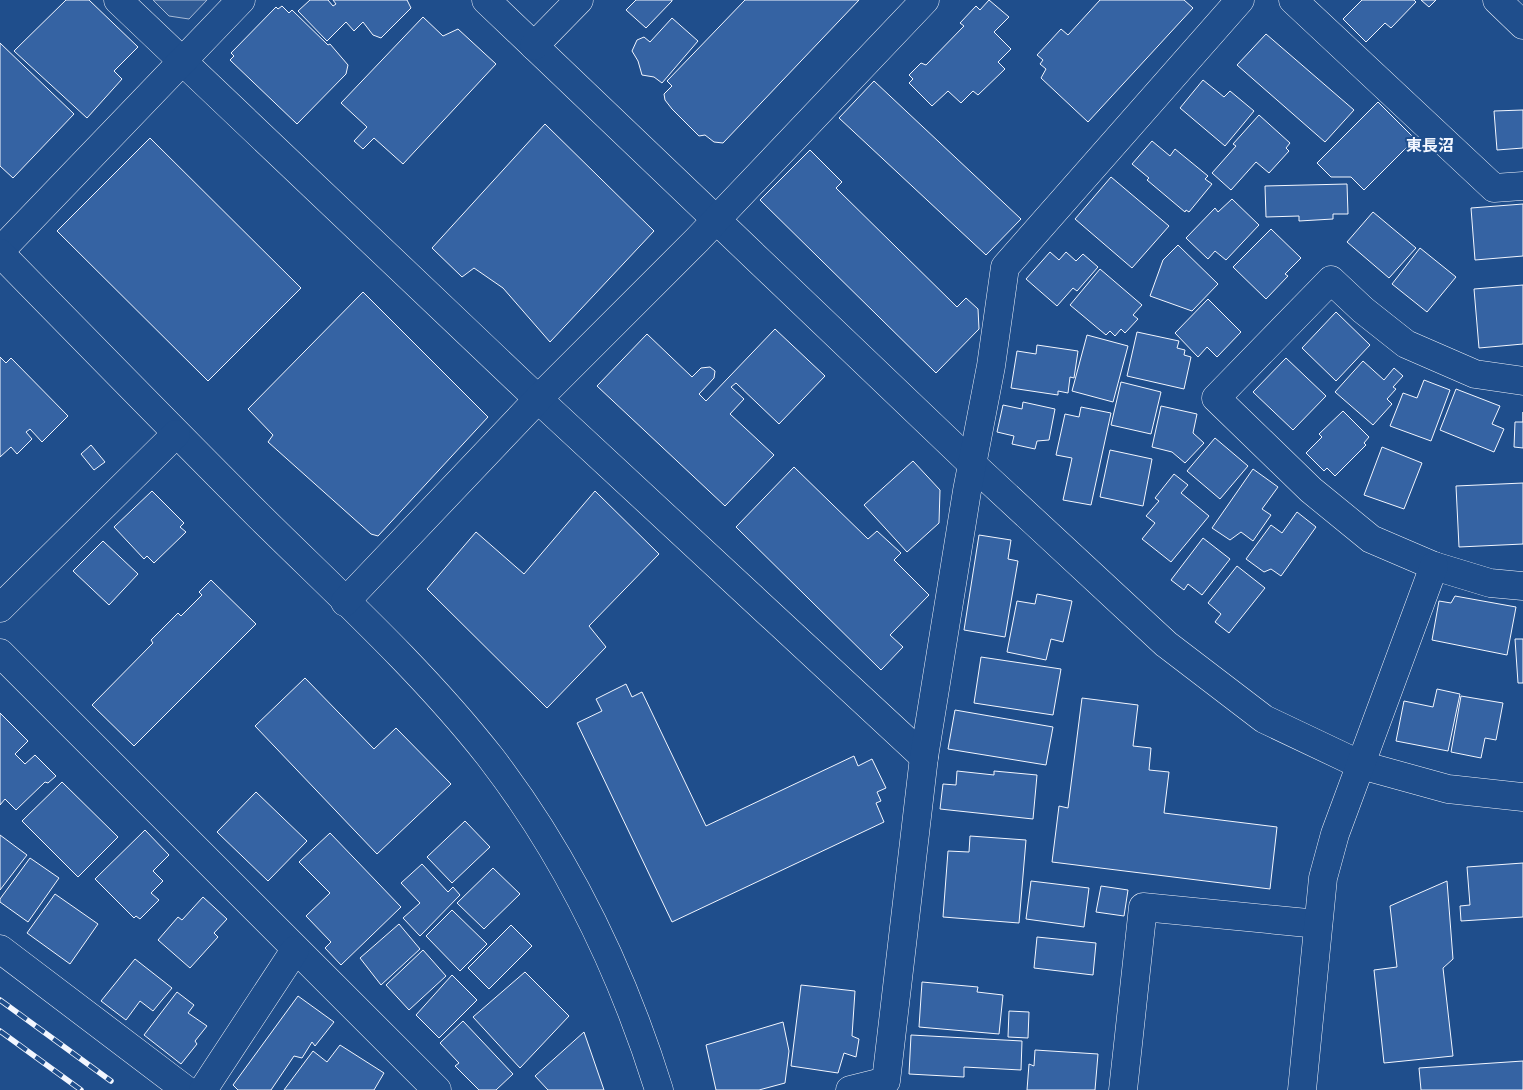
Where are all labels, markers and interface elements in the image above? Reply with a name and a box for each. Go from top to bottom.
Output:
district label: 東長沼 [1406,134,1454,156]

